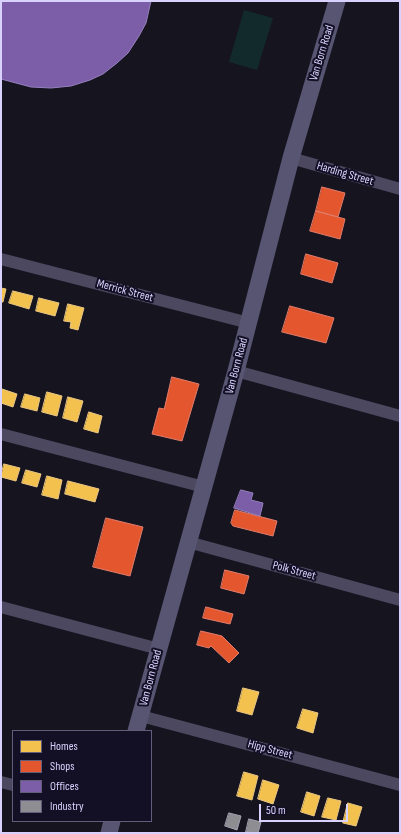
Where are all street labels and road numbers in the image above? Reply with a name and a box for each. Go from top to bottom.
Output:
street label: Van Born Road [307,23,337,83]
street label: Harding Street [315,159,375,189]
street label: Merrick Street [95,277,155,305]
street label: Van Born Road [223,336,251,396]
street label: Polk Street [271,558,317,584]
street label: Van Born Road [137,648,165,708]
street label: Hipp Street [246,737,294,763]

